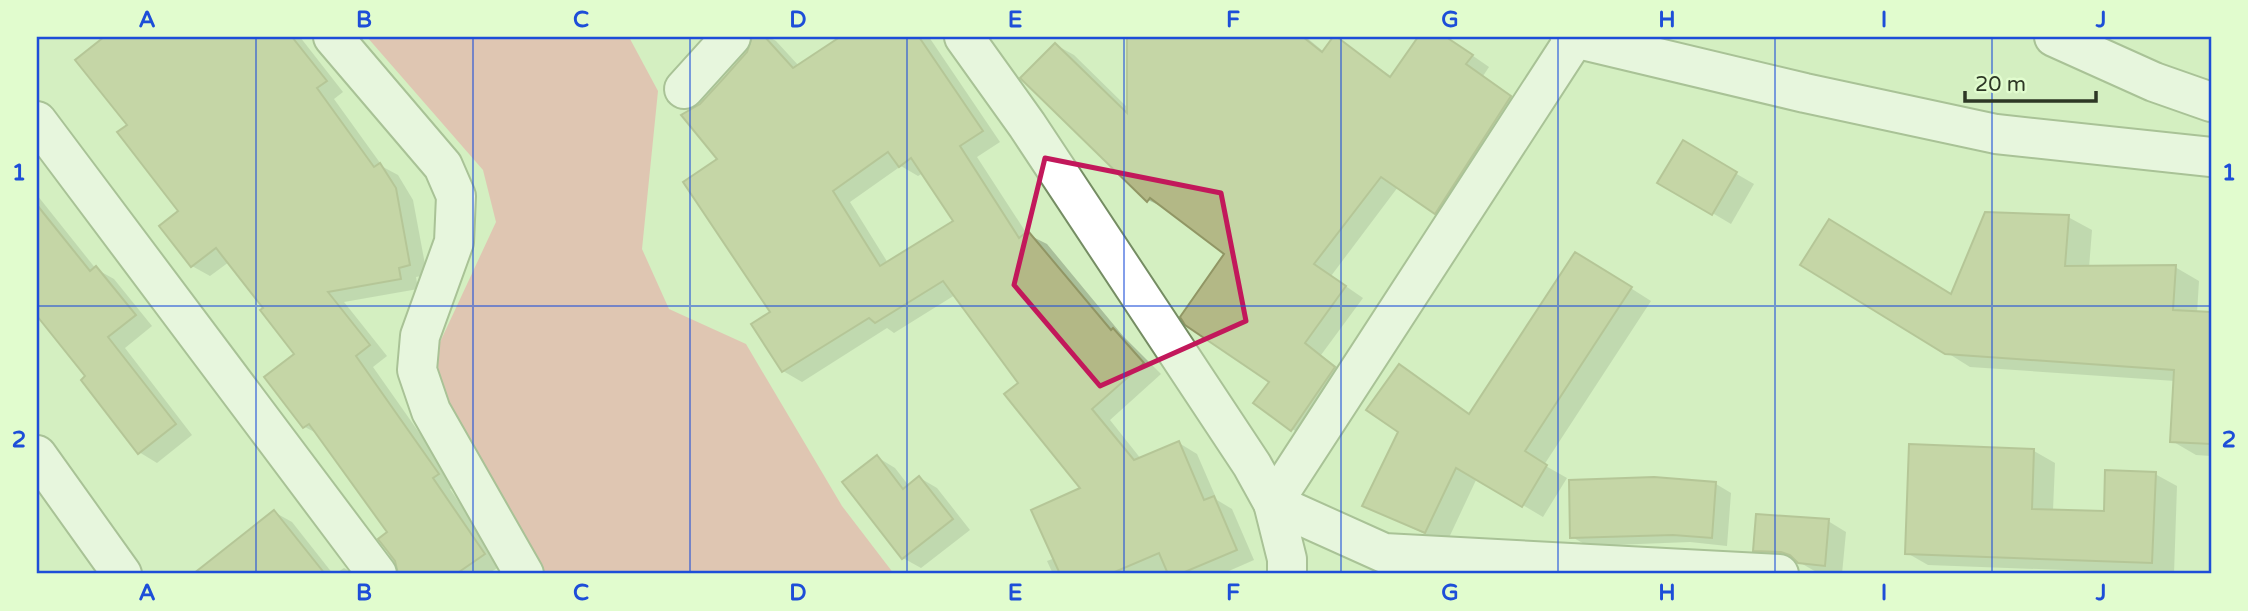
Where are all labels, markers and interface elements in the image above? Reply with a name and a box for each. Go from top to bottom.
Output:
text: A [138,6,156,34]
text: B [356,6,372,34]
text: C [573,6,589,34]
text: D [789,6,807,34]
text: E [1008,6,1022,34]
text: F [1226,6,1240,34]
text: G [1441,6,1459,34]
text: H [1658,6,1676,34]
text: I [1881,6,1887,34]
text: J [2095,6,2106,34]
scale bar [1965,60,2096,104]
text: 20 m [1975,72,2026,97]
text: 1 [12,159,26,187]
text: 1 [2222,159,2236,187]
text: 2 [12,426,26,454]
text: 2 [2222,426,2236,454]
text: A [138,579,156,607]
text: B [356,579,372,607]
text: C [573,579,589,607]
text: D [789,579,807,607]
text: E [1008,579,1022,607]
text: F [1226,579,1240,607]
text: G [1441,579,1459,607]
text: H [1658,579,1676,607]
text: I [1881,579,1887,607]
text: J [2095,579,2106,607]

